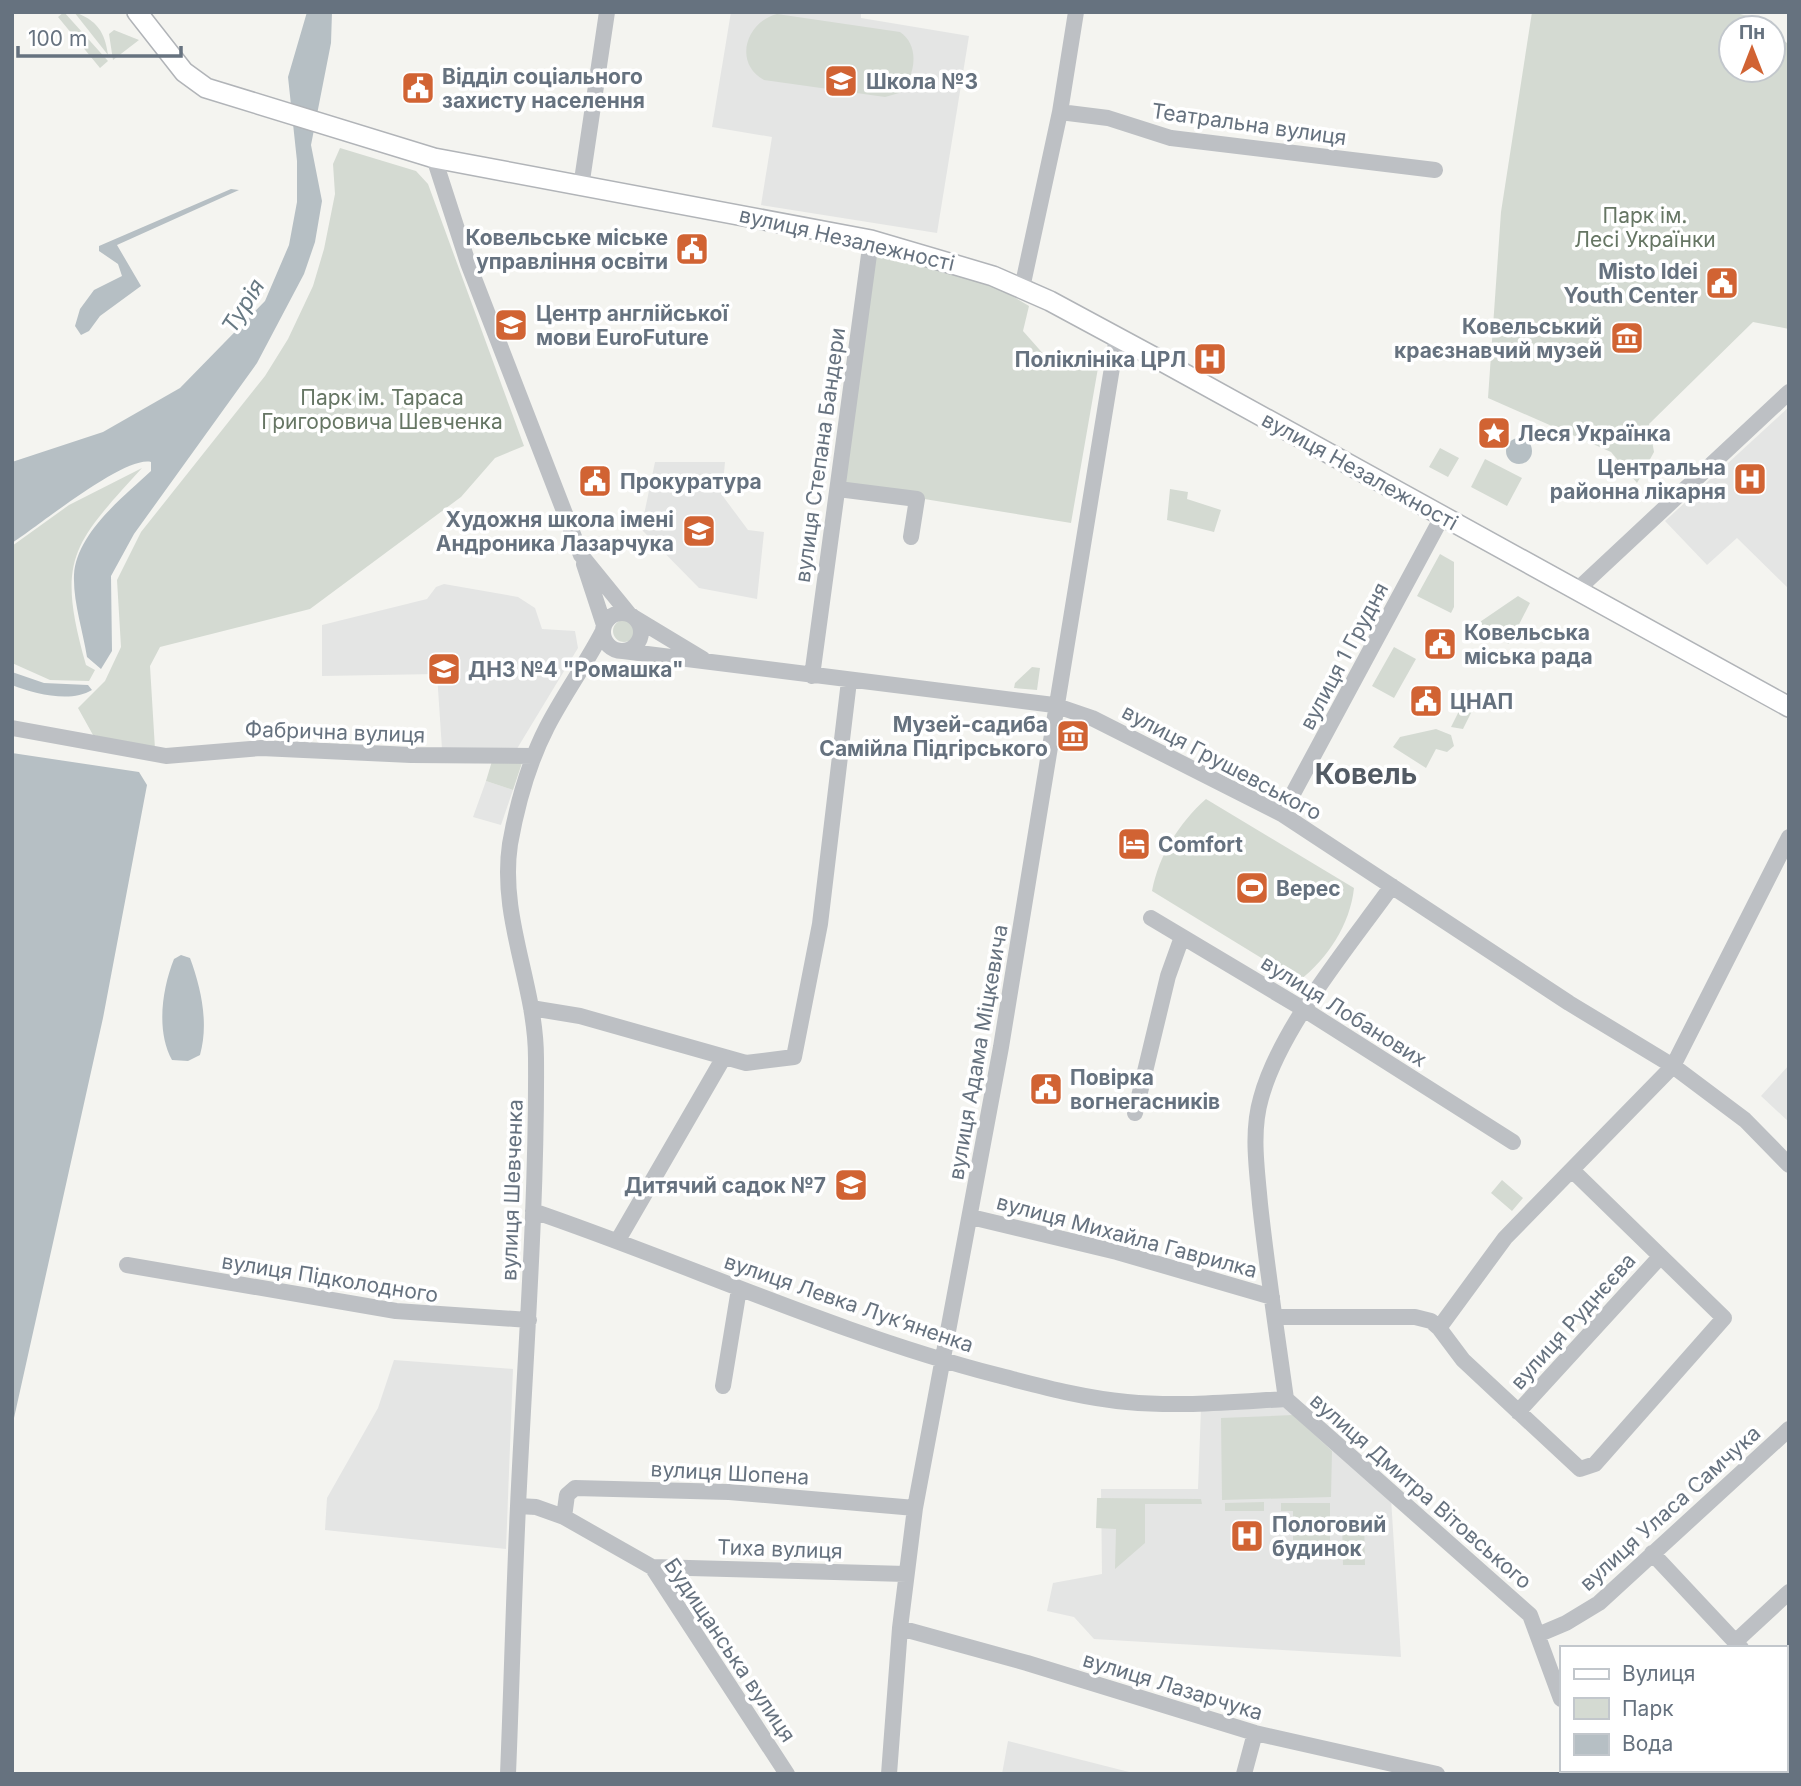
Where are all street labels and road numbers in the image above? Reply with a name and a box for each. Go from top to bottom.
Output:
street label: Театральна вулиця [1150,98,1348,150]
street label: вулиця Незалежності [737,202,957,276]
street label: вулиця Степана Бандери [790,326,850,584]
street label: вулиця Незалежності [1258,407,1462,535]
street label: вулиця 1 Грудня [1295,578,1393,734]
street label: вулиця Грушевського [1118,699,1326,825]
street label: Фабрична вулиця [244,716,426,748]
street label: вулиця Адама Міцкевича [943,922,1013,1182]
street label: вулиця Лобанових [1257,950,1431,1072]
street label: вулиця Шевченка [496,1099,528,1281]
street label: вулиця Михайла Гаврилка [994,1189,1260,1283]
street label: вулиця Руднєєва [1505,1248,1641,1394]
street label: вулиця Підколодного [220,1249,440,1307]
street label: вулиця Левка Лукʼяненка [721,1249,977,1357]
street label: вулиця Дмитра Вітовського [1305,1388,1537,1594]
street label: вулиця Уласа Самчука [1575,1420,1765,1596]
street label: вулиця Шопена [650,1456,810,1490]
street label: Тиха вулиця [717,1534,843,1564]
street label: Будищанська вулиця [659,1553,801,1747]
street label: вулиця Лазарчука [1080,1647,1266,1725]

